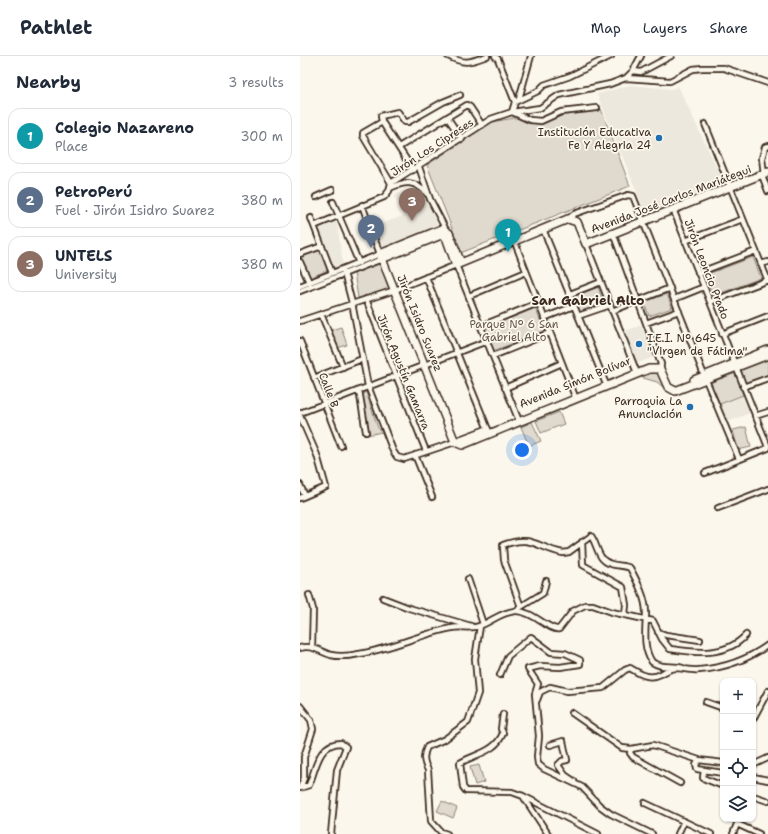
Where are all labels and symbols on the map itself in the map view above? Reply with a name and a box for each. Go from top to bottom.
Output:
street label: Jirón Los Cipreses [388,115,477,180]
place label: Institución Educativa Fe Y Alegria 24 [538,125,651,153]
marker: Institución Educativa Fe Y Alegria 24 [654,133,664,143]
street label: Avenida José Carlos Mariátegui [589,162,753,237]
pin: 3 [399,188,425,221]
pin: 2 [358,215,384,248]
street label: Jirón Leoncio Prado [681,217,733,322]
pin: 1 [495,219,521,252]
street label: Jirón Isidro Suarez [393,273,446,374]
district label: San Gabriel Alto [532,292,645,309]
street label: Jirón Agustín Gamarra [374,312,434,432]
park label: Parque N° 6 San Gabriel Alto [469,317,559,345]
place label: I.E.I. N° 645 "Virgen de Fátima" [647,331,747,359]
marker: I.E.I. N° 645 "Virgen de Fátima" [634,339,644,349]
street label: Avenida Simón Bolívar [517,353,633,412]
street label: Calle B [315,371,342,410]
place label: Parroquia La Anunciación [614,394,682,422]
marker: Parroquia La Anunciación [685,402,695,412]
your location [512,440,532,460]

